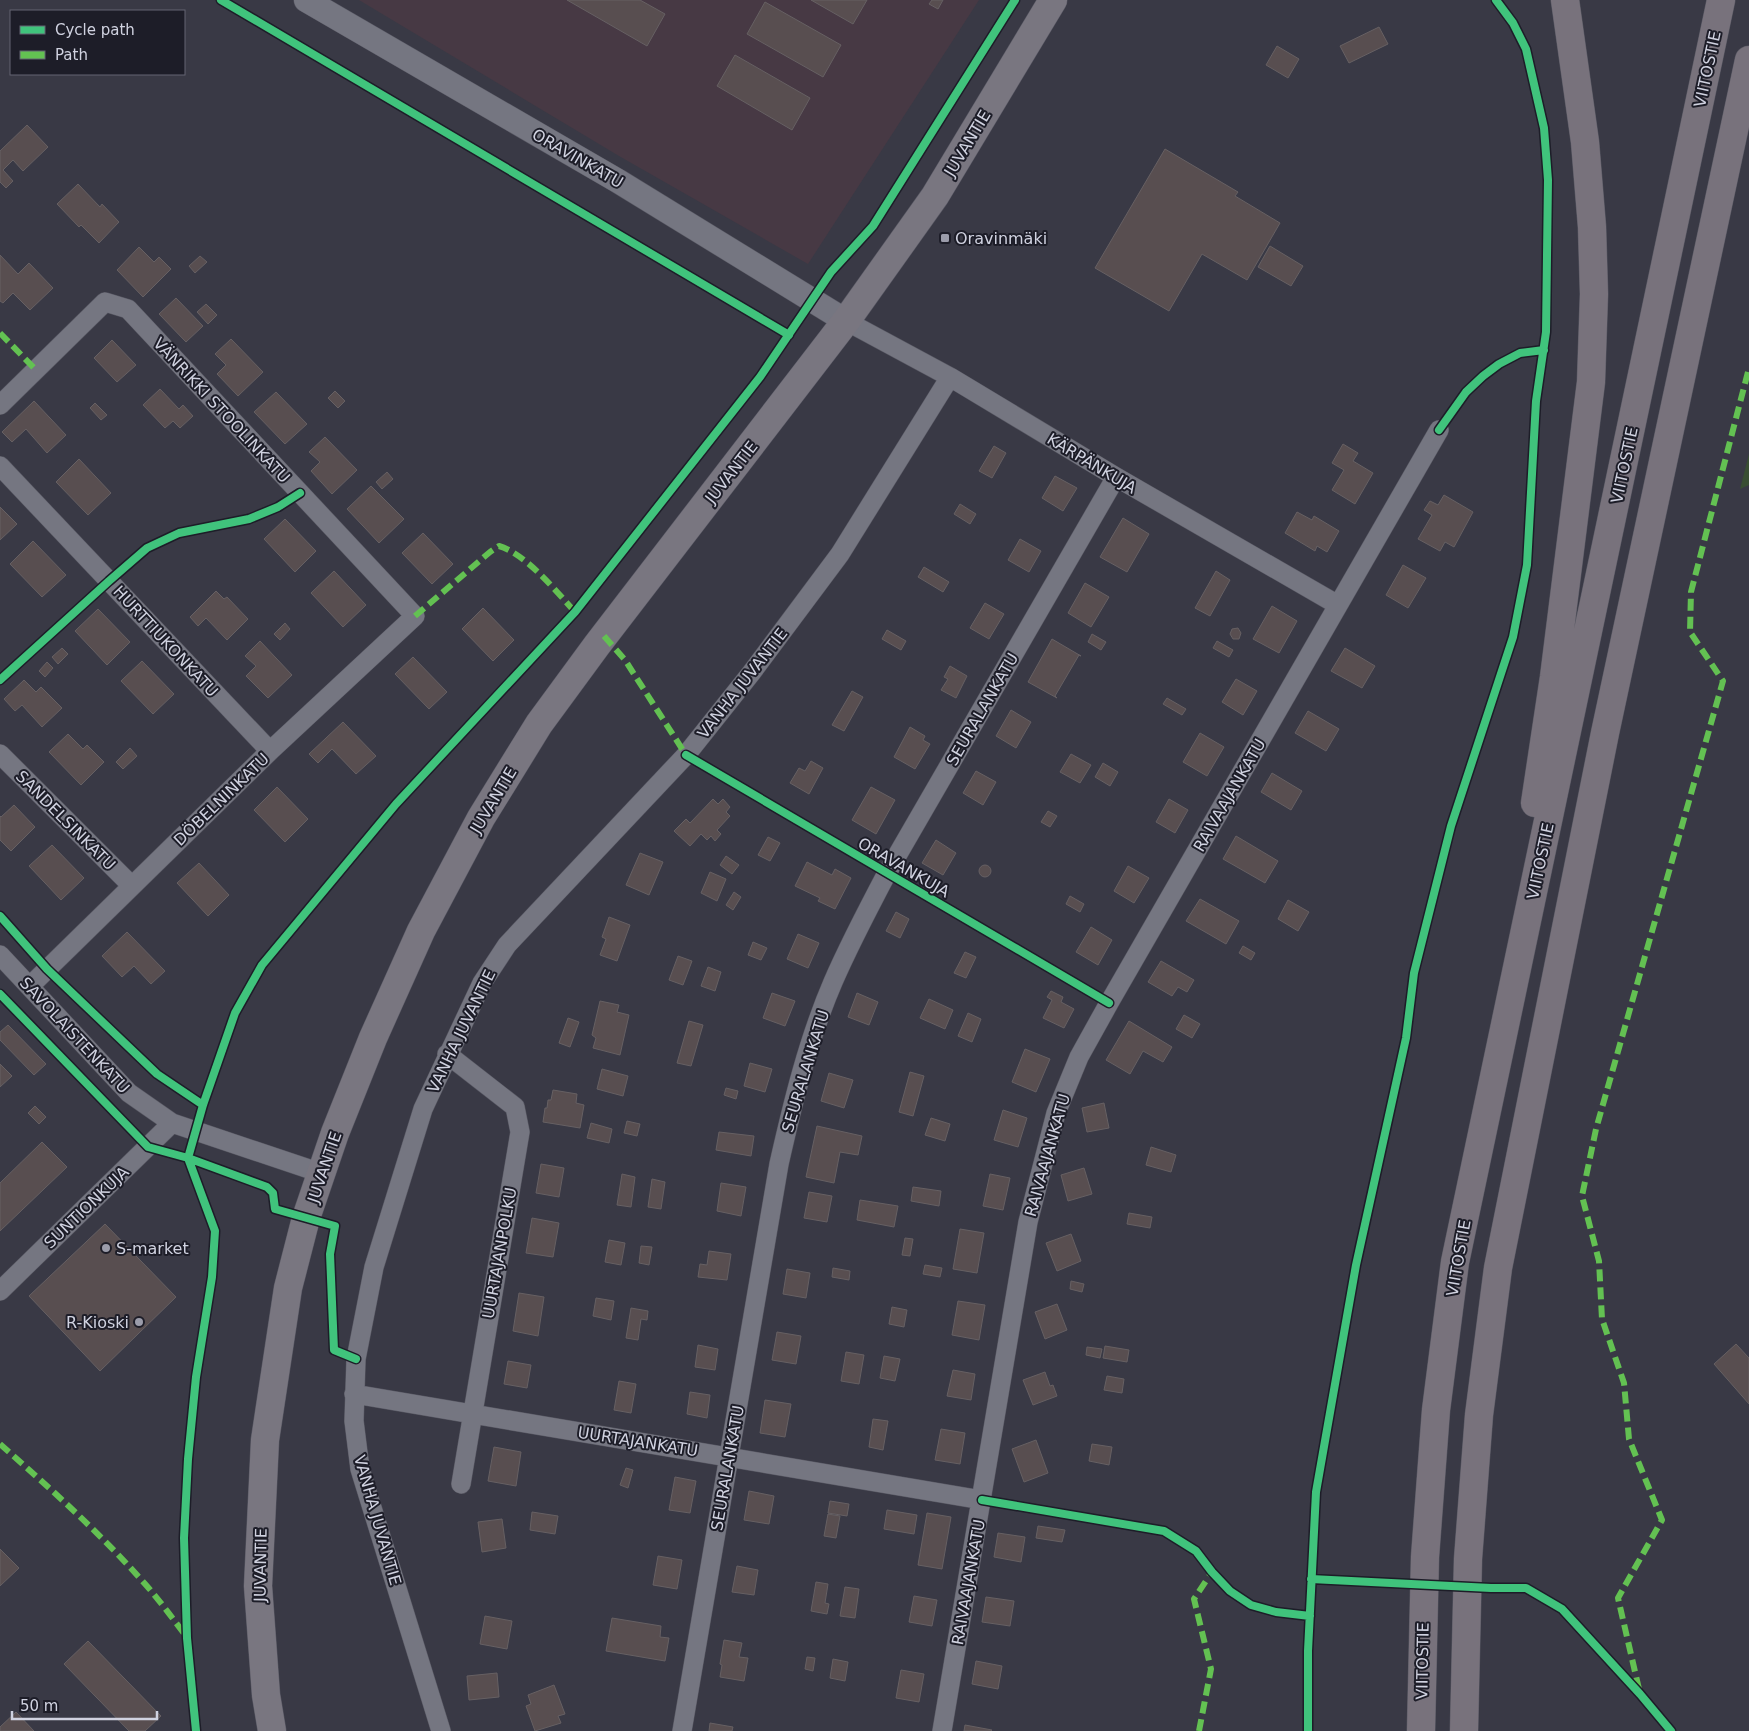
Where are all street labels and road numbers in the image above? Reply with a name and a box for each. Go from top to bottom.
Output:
street label: VIITOSTIE [1690,29,1725,109]
street label: JUVANTIE [940,107,995,181]
street label: ORAVINKATU [529,125,627,192]
street label: VÄNRIKKI STOOLINKATU [149,334,294,487]
street label: VIITOSTIE [1607,425,1642,505]
street label: KÄRPÄNKUJA [1044,429,1140,498]
street label: JUVANTIE [701,437,762,508]
street label: HURTTIUKONKATU [109,582,222,701]
street label: VANHA JUVANTIE [693,624,791,742]
street label: SEURALANKATU [942,650,1022,769]
street label: RAIVAAJANKATU [1189,735,1269,855]
street label: DÖBELNINKATU [170,749,273,850]
street label: JUVANTIE [466,764,521,838]
street label: SANDELSINKATU [12,767,119,874]
street label: VIITOSTIE [1523,821,1558,901]
street label: ORAVANKUJA [854,833,953,901]
street label: VANHA JUVANTIE [423,966,500,1096]
street label: SAVOLAISTENKATU [16,973,133,1097]
street label: SEURALANKATU [778,1008,833,1135]
street label: RAIVAAJANKATU [1021,1091,1074,1219]
street label: JUVANTIE [303,1129,345,1206]
street label: SUNTIONKUJA [40,1162,133,1252]
street label: UURTAJANPOLKU [479,1186,520,1320]
street label: VIITOSTIE [1442,1218,1475,1298]
street label: SEURALANKATU [707,1404,748,1532]
street label: UURTAJANKATU [576,1423,699,1460]
street label: VANHA JUVANTIE [350,1453,405,1588]
street label: RAIVAAJANKATU [948,1518,989,1646]
street label: JUVANTIE [250,1528,271,1603]
street label: VIITOSTIE [1412,1622,1433,1700]

